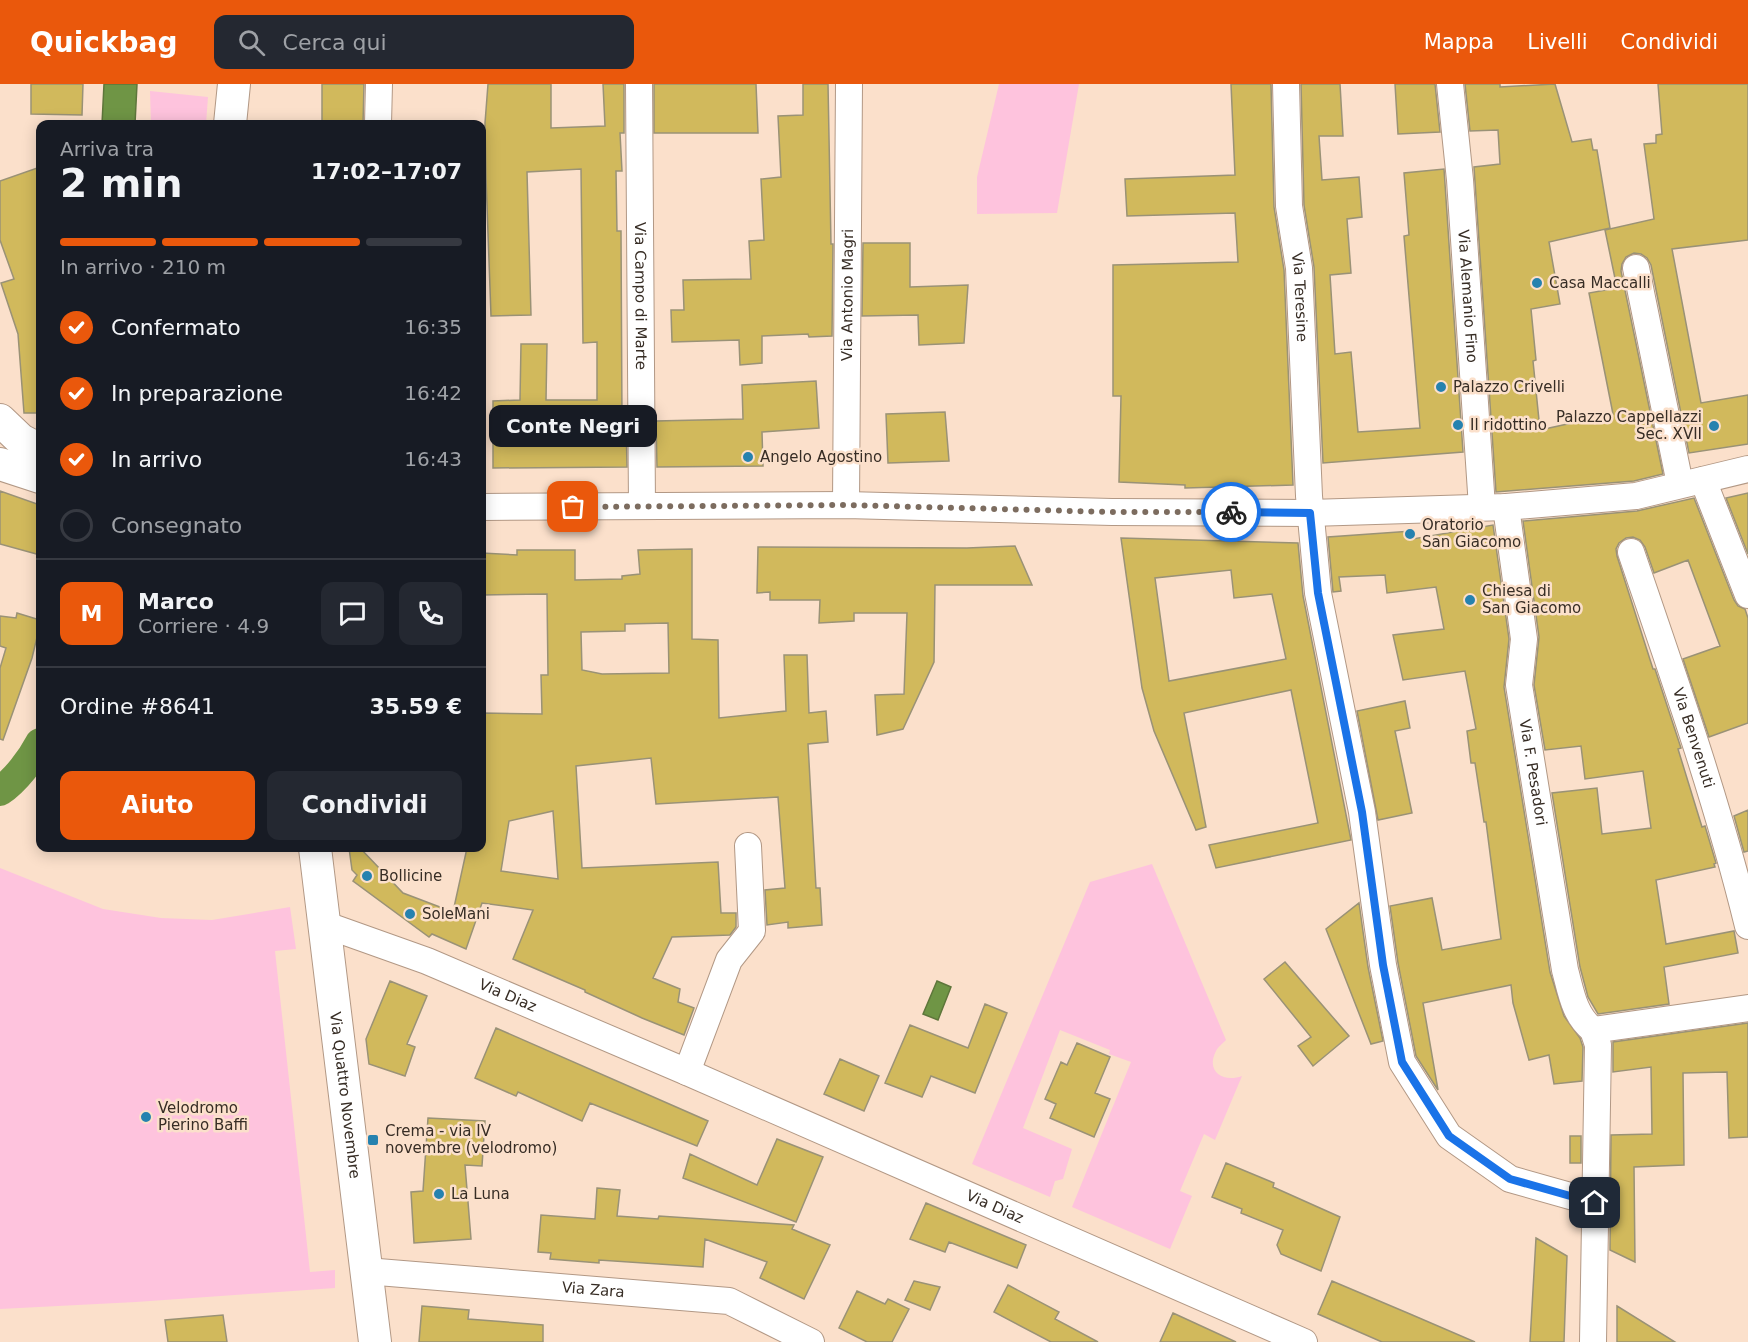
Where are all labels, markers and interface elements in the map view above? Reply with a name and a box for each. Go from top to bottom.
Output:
search box [214,15,634,69]
text: Quickbag [30,26,178,59]
icon: search [235,26,268,59]
text: Cerca qui [283,30,387,55]
text: Mappa [1424,30,1494,54]
text: Livelli [1527,30,1588,54]
text: Condividi [1621,30,1718,54]
text: Arriva tra [60,137,154,161]
text: 17:02–17:07 [311,159,462,184]
text: 2 min [60,161,182,206]
street label: Via Campo di Marte [631,222,650,370]
street label: Via Antonio Magri [838,229,857,361]
street label: Via Alemanio Fino [1454,229,1481,364]
street label: Via Teresine [1288,251,1311,342]
text: In arrivo · 210 m [60,255,226,279]
place label: Casa Maccalli [1549,274,1651,292]
marker: Casa Maccalli [1530,276,1544,290]
icon: check [60,311,93,344]
text: Confermato [111,315,241,340]
text: 16:35 [404,315,462,339]
icon: check [60,377,93,410]
place label: Palazzo Crivelli [1453,378,1565,396]
marker: Palazzo Crivelli [1434,380,1448,394]
text: In preparazione [111,381,283,406]
text: 16:42 [404,381,462,405]
callout: Conte Negri [489,405,657,447]
place label: Palazzo Cappellazzi Sec. XVII [1556,408,1702,443]
text: Conte Negri [506,414,640,438]
place label: Il ridottino [1470,416,1547,434]
marker: Il ridottino [1451,418,1465,432]
marker: Palazzo Cappellazzi Sec. XVII [1707,419,1721,433]
icon: check [60,443,93,476]
text: In arrivo [111,447,202,472]
text: 16:43 [404,447,462,471]
place label: Angelo Agostino [760,448,882,466]
marker: Angelo Agostino [741,450,755,464]
pin [547,481,598,532]
courier [1201,482,1261,542]
icon: bag [556,490,589,523]
icon: bike [1215,496,1248,529]
text: Consegnato [111,513,242,538]
place label: Oratorio San Giacomo [1422,516,1521,551]
marker: Oratorio San Giacomo [1403,527,1417,541]
button: chat [321,582,384,645]
button: phone [399,582,462,645]
place label: Chiesa di San Giacomo [1482,582,1581,617]
text: Marco [138,589,214,614]
marker: Chiesa di San Giacomo [1463,593,1477,607]
text: M [81,601,102,626]
text: Corriere · 4.9 [138,614,269,638]
street label: Via Benvenuti [1669,685,1718,790]
text: Ordine #8641 [60,694,215,719]
text: 35.59 € [369,694,462,719]
street label: Via F. Pesadori [1516,718,1551,827]
button: Aiuto [60,771,255,840]
button: Condividi [267,771,462,840]
place label: Bollicine [379,867,442,885]
marker: Bollicine [360,869,374,883]
place label: SoleMani [422,905,490,923]
marker: SoleMani [403,907,417,921]
street label: Via Diaz [476,975,539,1016]
street label: Via Quattro Novembre [326,1011,364,1180]
place label: Velodromo Pierino Baffi [158,1099,248,1134]
marker: Velodromo Pierino Baffi [139,1110,153,1124]
place label: Crema - via IV novembre (velodromo) [385,1122,557,1157]
marker: Crema - via IV novembre (velodromo) [366,1133,380,1147]
pin [1569,1177,1620,1228]
place label: La Luna [451,1185,510,1203]
street label: Via Diaz [963,1186,1027,1227]
icon: home [1578,1186,1611,1219]
marker: La Luna [432,1187,446,1201]
street label: Via Zara [561,1278,625,1301]

